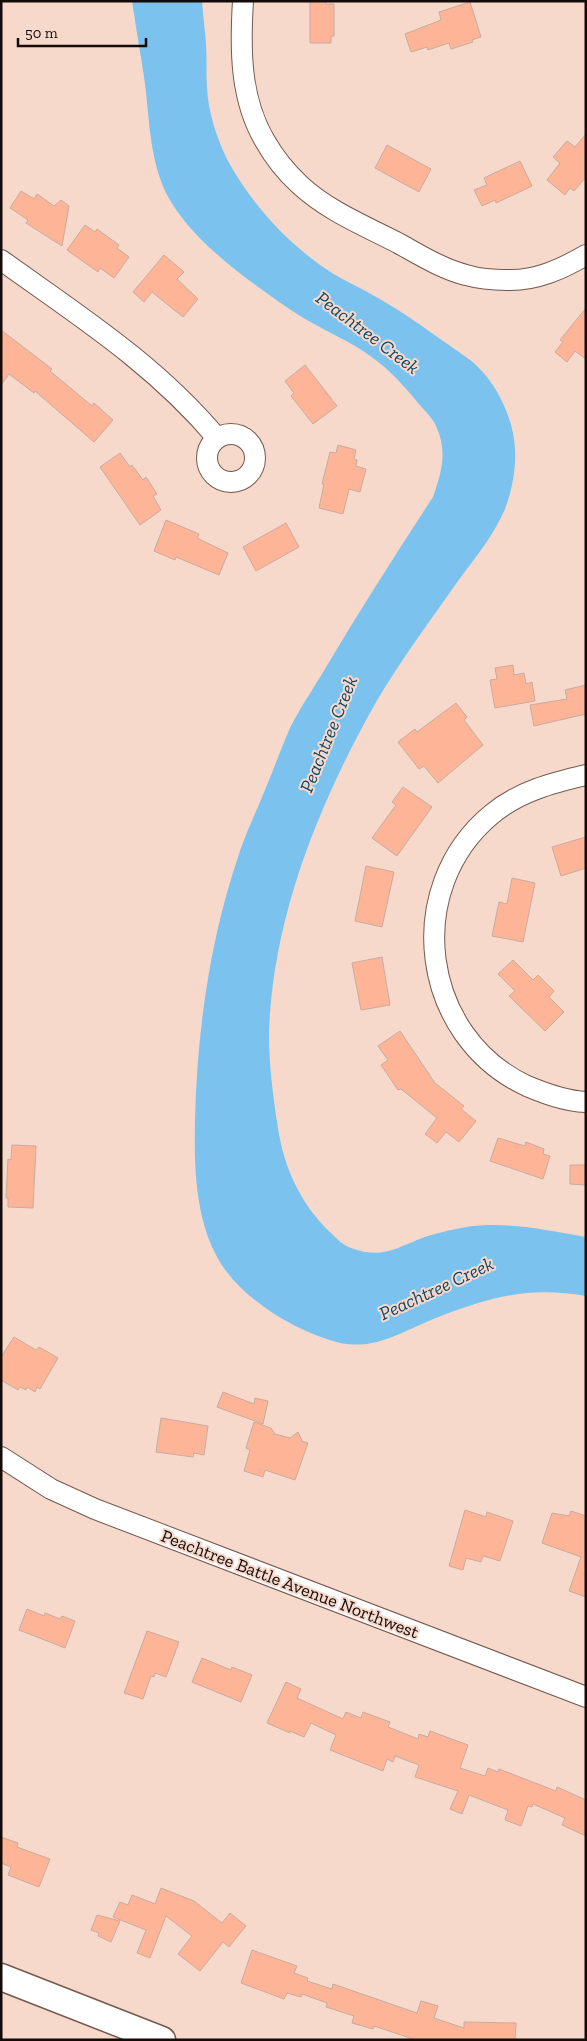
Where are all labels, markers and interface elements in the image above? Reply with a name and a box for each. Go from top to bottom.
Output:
scale bar [18,15,145,47]
text: 50 m [25,24,58,42]
water label: Peachtree Creek [311,286,424,379]
water label: Peachtree Creek [295,673,362,796]
water label: Peachtree Creek [375,1252,497,1325]
street label: Peachtree Battle Avenue Northwest [158,1525,422,1644]

